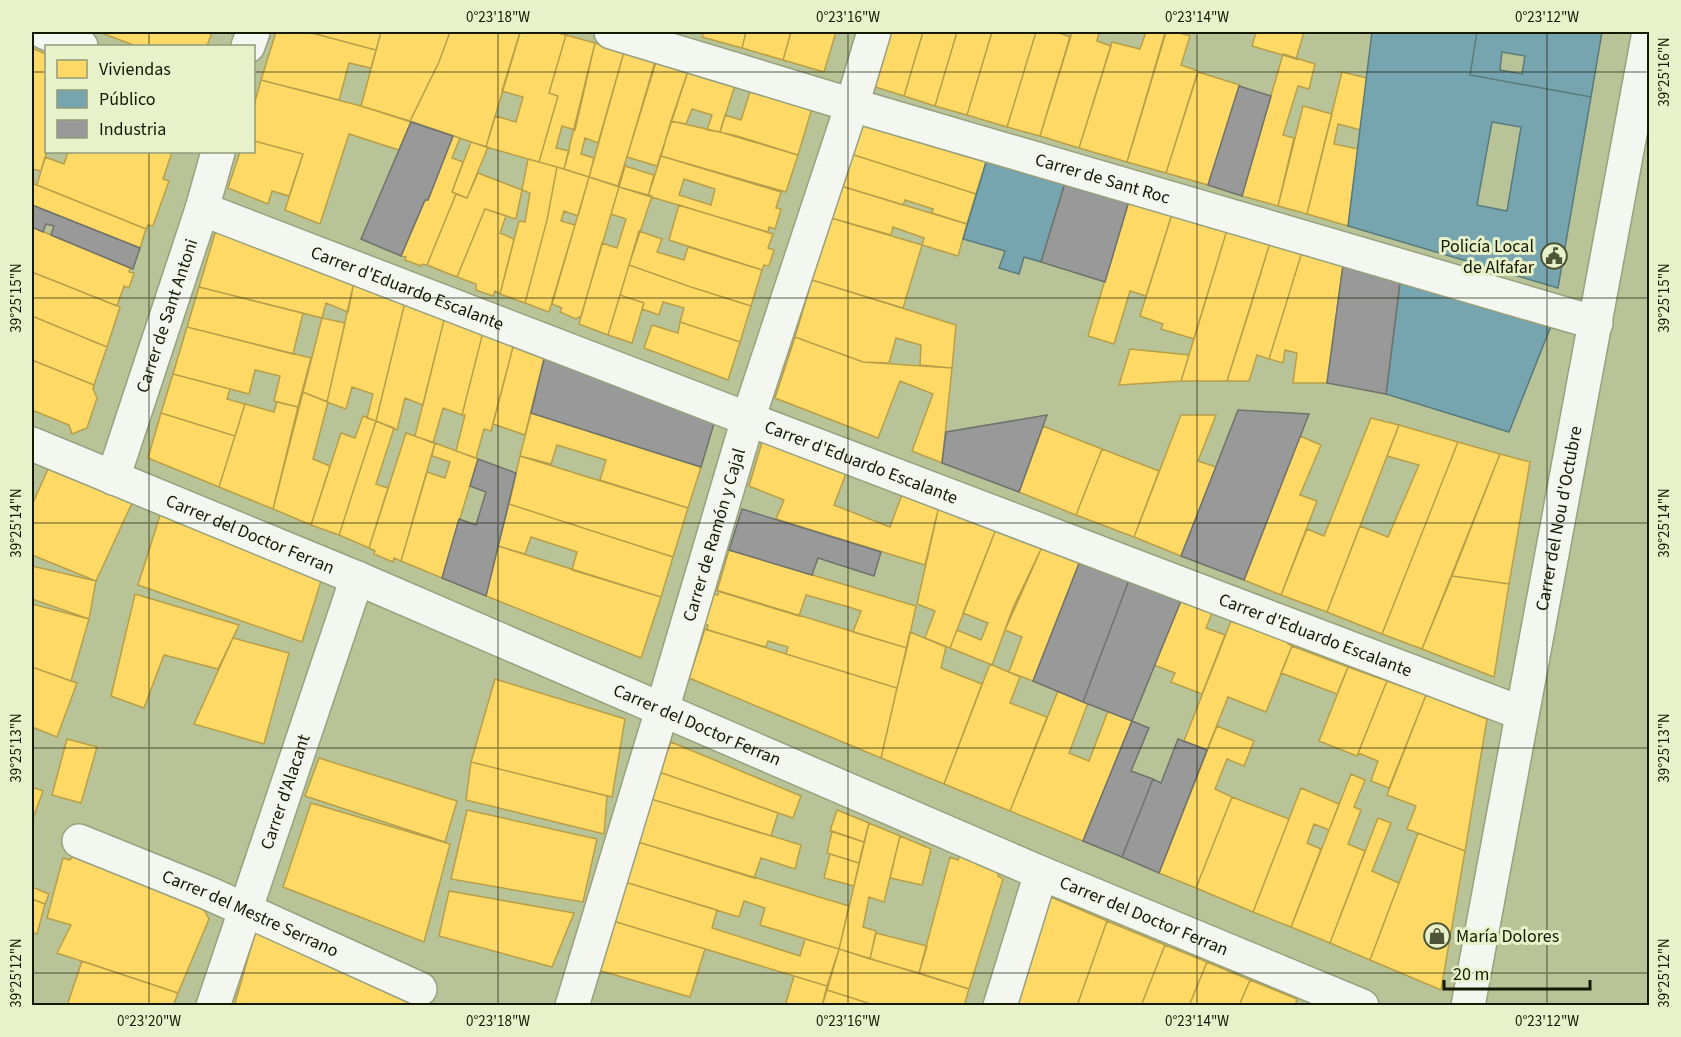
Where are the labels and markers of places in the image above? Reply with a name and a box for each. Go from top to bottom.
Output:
place label: Policía Local de Alfafar [1440,234,1535,280]
public building icon: Policía Local de Alfafar [1539,241,1569,271]
shop icon: María Dolores [1422,921,1452,951]
place label: María Dolores [1456,924,1559,949]

